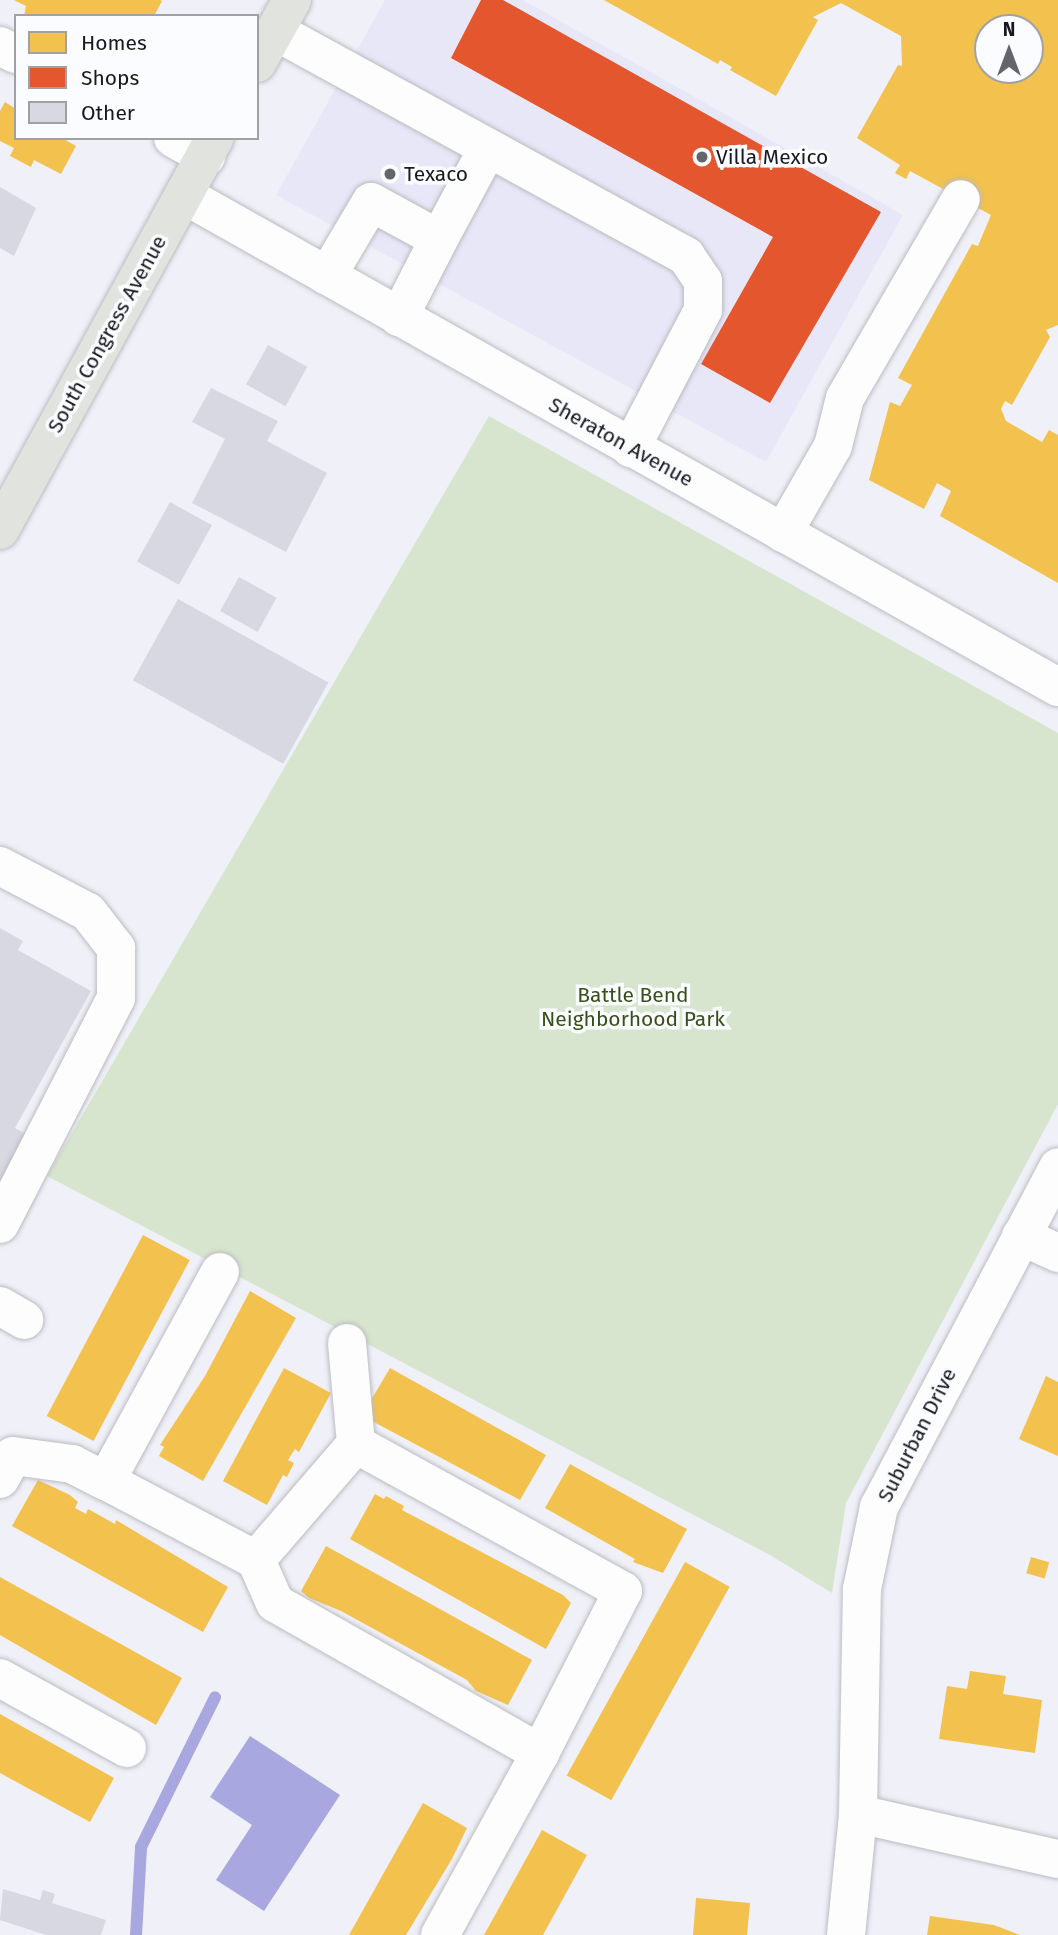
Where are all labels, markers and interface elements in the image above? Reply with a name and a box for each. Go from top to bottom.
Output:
legend [14,14,259,140]
north arrow [974,14,1044,84]
text: N [1003,18,1015,41]
text: Homes [81,30,147,56]
text: Shops [81,65,139,91]
text: Other [81,100,135,126]
place label: Villa Mexico [716,144,828,170]
marker: Villa Mexico [694,149,710,165]
place label: Texaco [404,161,468,187]
marker: Texaco [382,166,398,182]
street label: South Congress Avenue [42,231,172,437]
street label: Sheraton Avenue [544,392,698,492]
park label: Battle Bend Neighborhood Park [541,982,725,1032]
street label: Suburban Drive [872,1364,962,1506]

